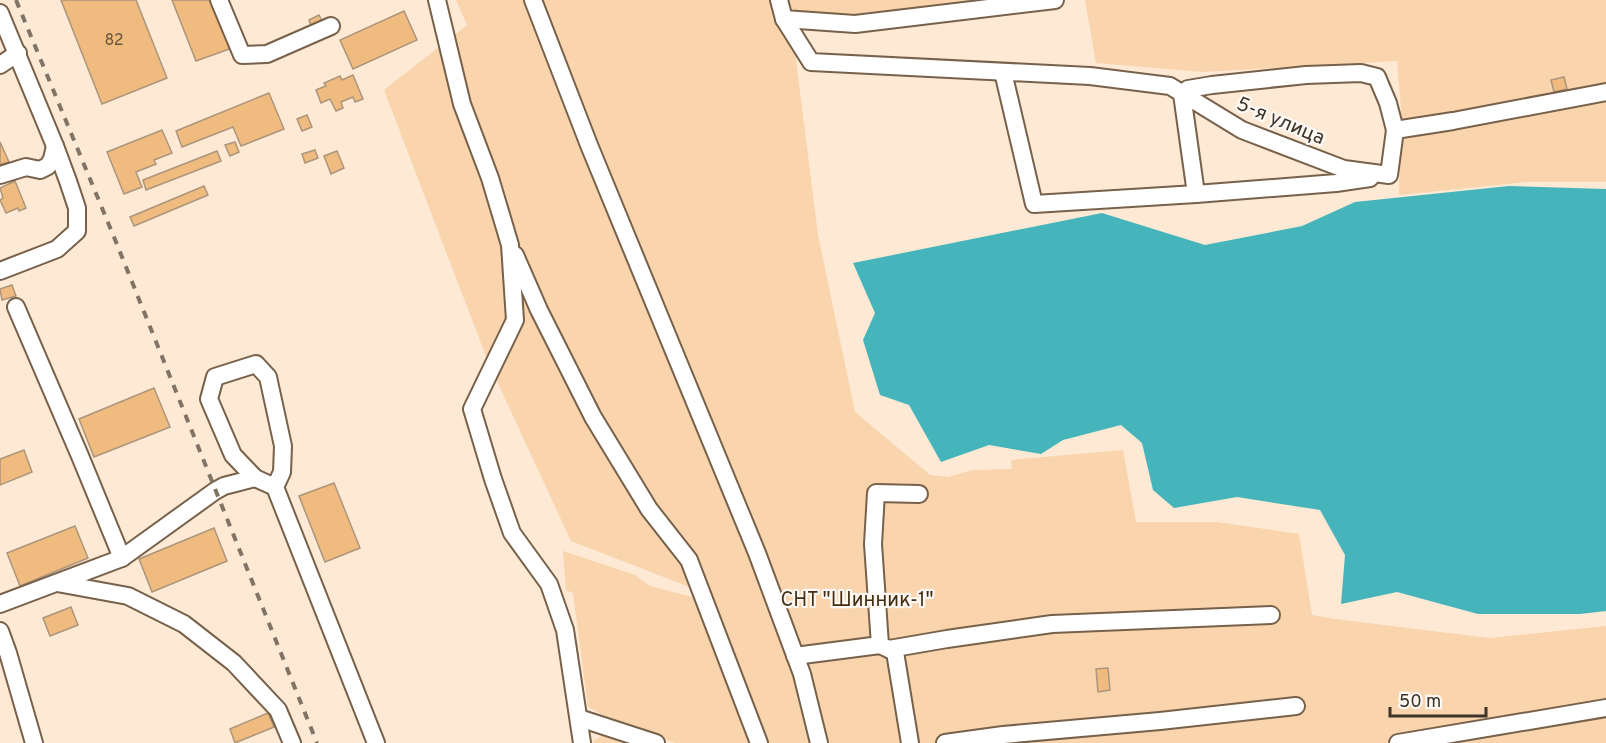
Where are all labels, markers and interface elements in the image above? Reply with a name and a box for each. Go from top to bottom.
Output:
house number: 82 [104,31,124,51]
street label: 5-я улица [1232,92,1328,152]
park label: СНТ "Шинник-1" [780,588,934,614]
scale bar [1390,680,1486,718]
text: 50 m [1399,691,1441,714]

